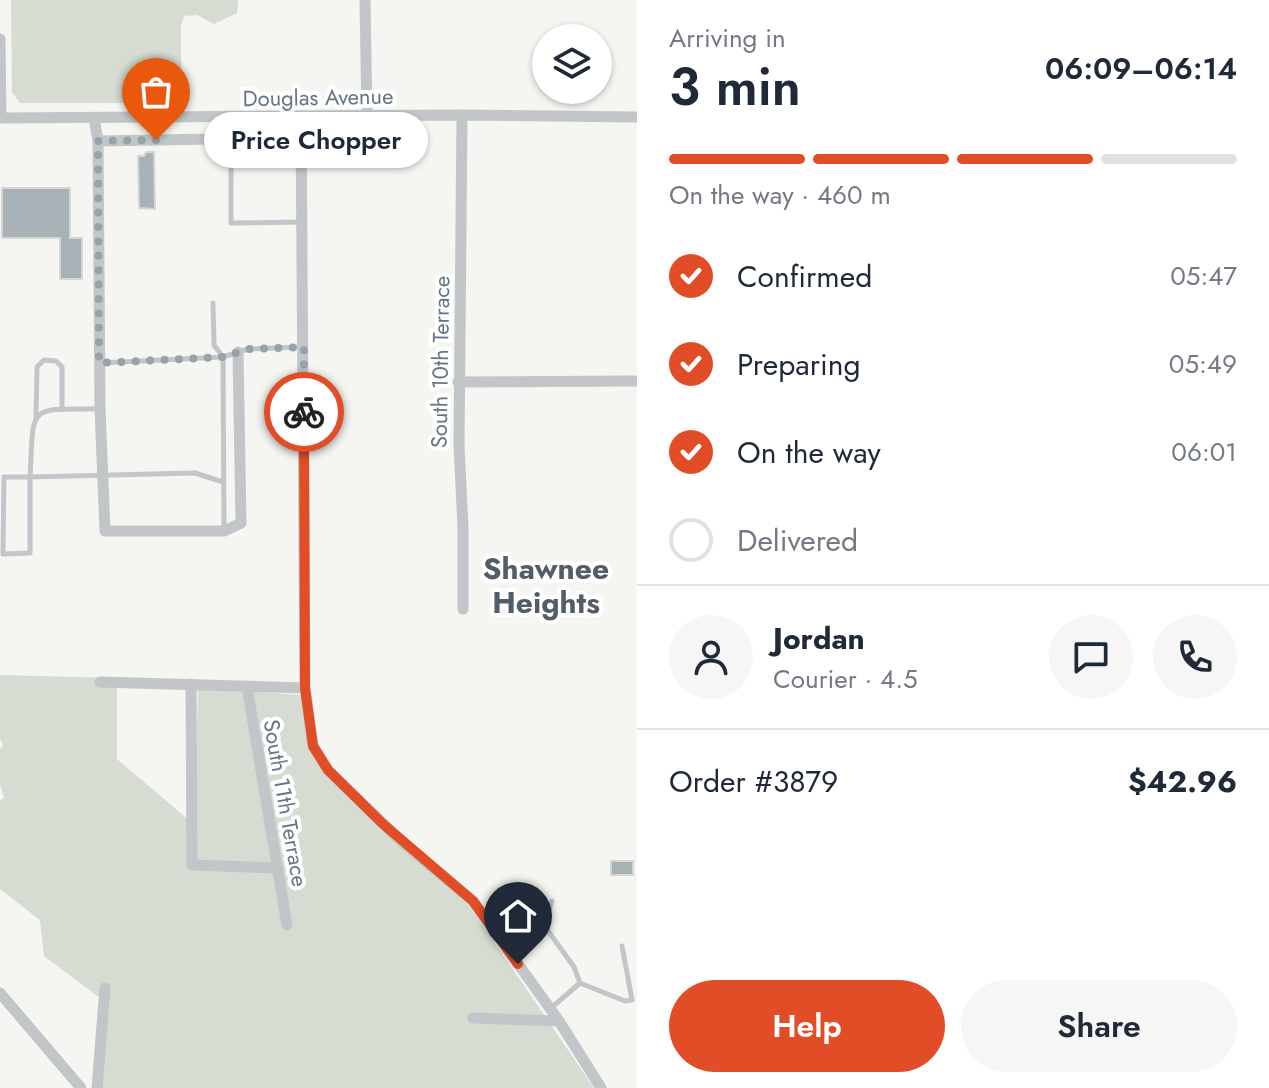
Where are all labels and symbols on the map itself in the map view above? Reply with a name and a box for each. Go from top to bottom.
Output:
pin [122,58,190,140]
street label: Douglas Avenue [242,80,394,114]
callout: Price Chopper [204,112,428,168]
street label: South 10th Terrace [422,275,458,449]
courier [264,372,344,452]
district label: Shawnee Heights [483,547,609,624]
street label: South 11th Terrace [256,717,316,889]
pin [484,882,552,964]

